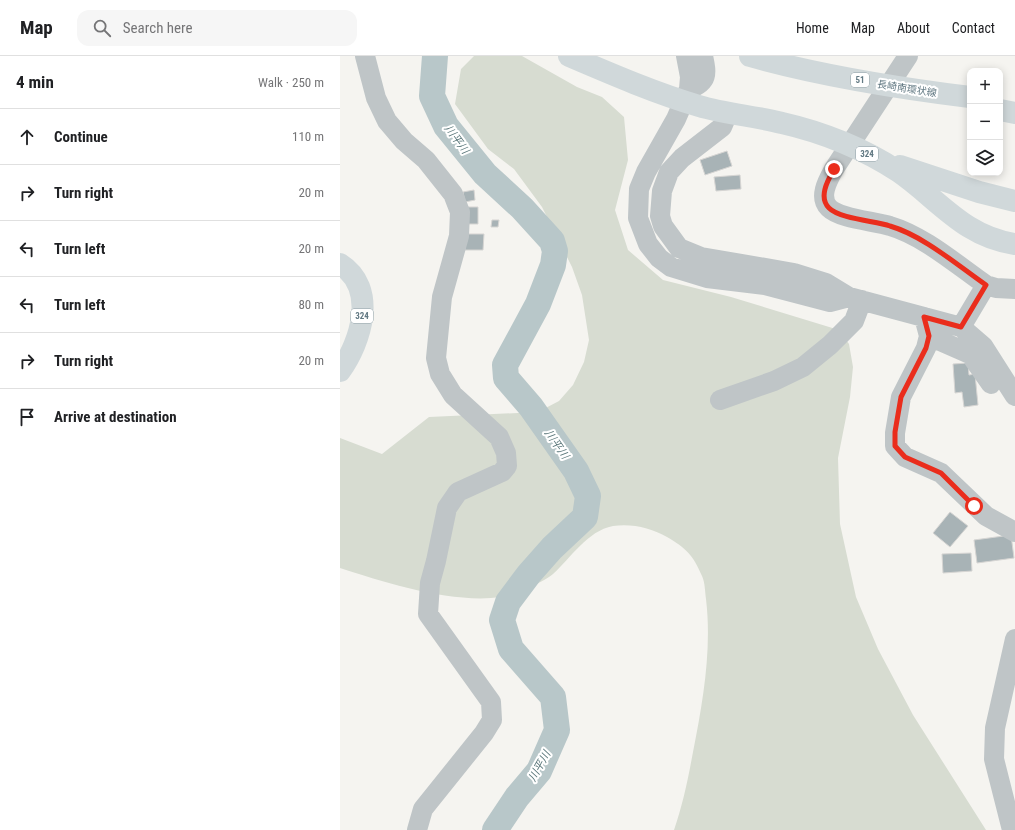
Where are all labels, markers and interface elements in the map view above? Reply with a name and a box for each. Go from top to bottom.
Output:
search box [77,10,357,46]
text: Map [20,16,53,39]
icon: search [91,17,113,39]
text: Search here [123,19,193,37]
text: Home [796,20,829,36]
text: Map [851,20,875,36]
text: About [897,20,930,36]
text: Contact [952,20,995,36]
map controls [967,68,1003,176]
button: + [967,68,1003,104]
text: 4 min [16,72,54,92]
road number: 51 [851,73,869,87]
text: Walk · 250 m [258,75,324,90]
street label: 長崎南環状線 [876,78,937,99]
button: − [967,104,1003,140]
water label: 川平川 [441,122,472,157]
icon: ahead [16,126,38,148]
text: Continue [54,128,108,146]
text: 110 m [292,129,324,144]
button: layers [967,140,1003,176]
road number: 324 [856,147,878,161]
route end [825,160,843,178]
icon: right [16,182,38,204]
text: Turn right [54,184,113,202]
text: 20 m [298,185,324,200]
icon: left [16,238,38,260]
text: Turn left [54,240,105,258]
text: 20 m [298,241,324,256]
icon: left [16,294,38,316]
text: Turn left [54,296,105,314]
text: 80 m [298,297,324,312]
road number: 324 [351,309,373,323]
icon: right [16,350,38,372]
text: Turn right [54,352,113,370]
text: 20 m [298,353,324,368]
icon: arrive [16,406,38,428]
text: Arrive at destination [54,408,177,426]
water label: 川平川 [542,427,572,462]
route start [965,497,983,515]
water label: 川平川 [526,748,554,784]

